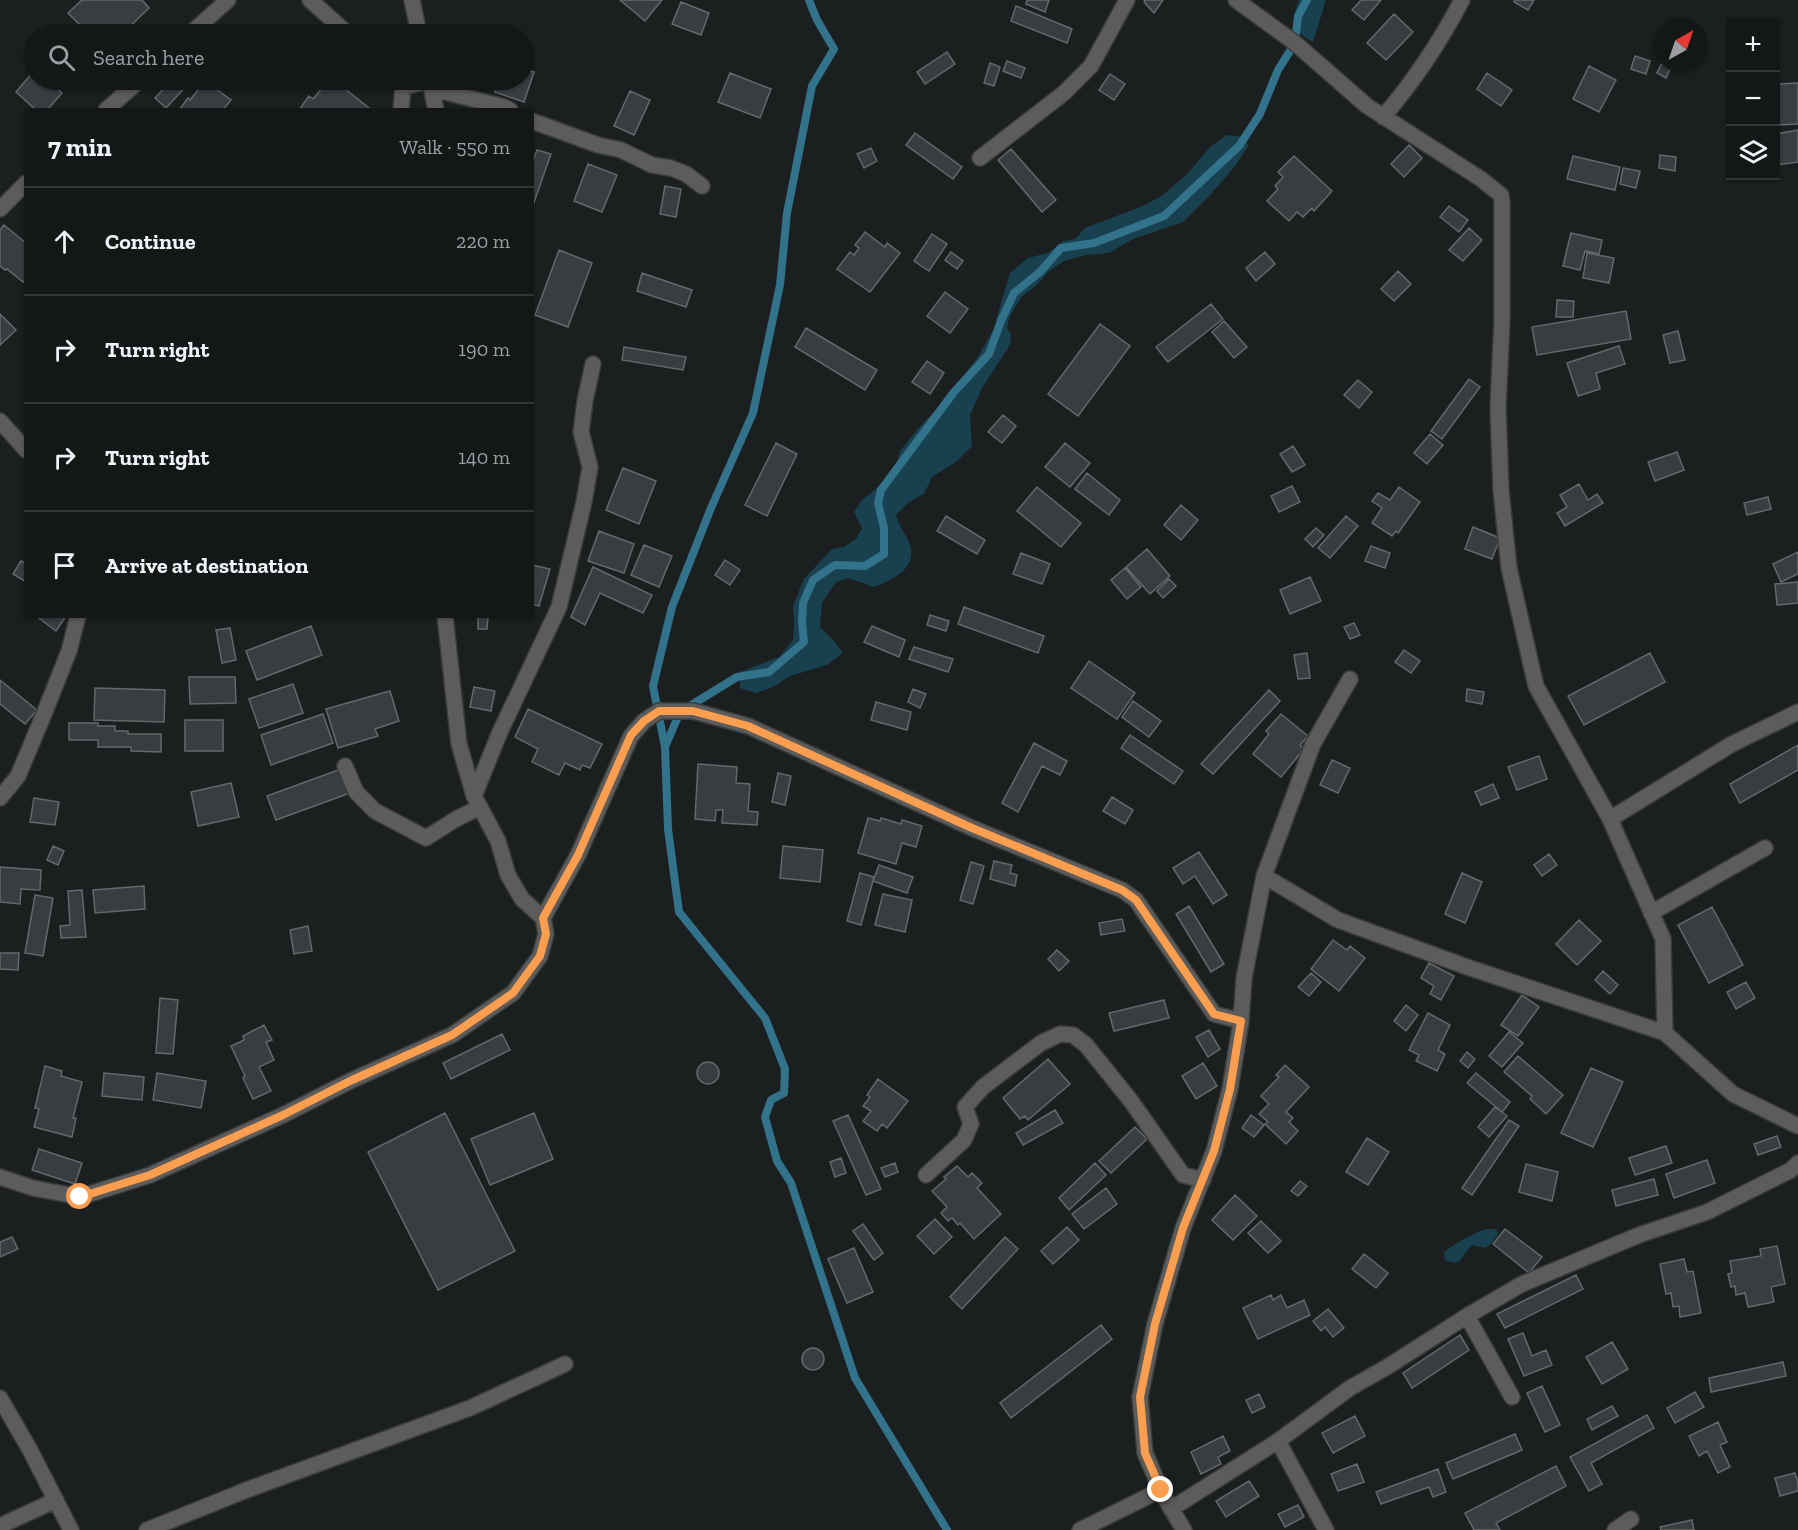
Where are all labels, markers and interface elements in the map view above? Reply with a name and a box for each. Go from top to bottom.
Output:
north arrow [1654,18,1708,72]
map controls [1726,18,1780,180]
button: + [1726,18,1780,72]
search box [24,24,534,90]
icon: search [45,41,78,74]
text: Search here [93,44,204,71]
button: − [1726,72,1780,126]
button: layers [1726,126,1780,180]
text: 7 min [48,131,112,163]
text: Walk · 550 m [400,135,510,159]
icon: ahead [48,225,81,258]
text: Continue [105,228,196,255]
text: 220 m [456,229,510,253]
icon: right [48,333,81,366]
text: Turn right [105,336,209,363]
text: 190 m [458,337,510,361]
icon: right [48,441,81,474]
text: Turn right [105,444,209,471]
text: 140 m [458,445,510,469]
icon: arrive [48,549,81,582]
text: Arrive at destination [105,552,308,579]
route start [66,1183,92,1209]
route end [1147,1476,1173,1502]

